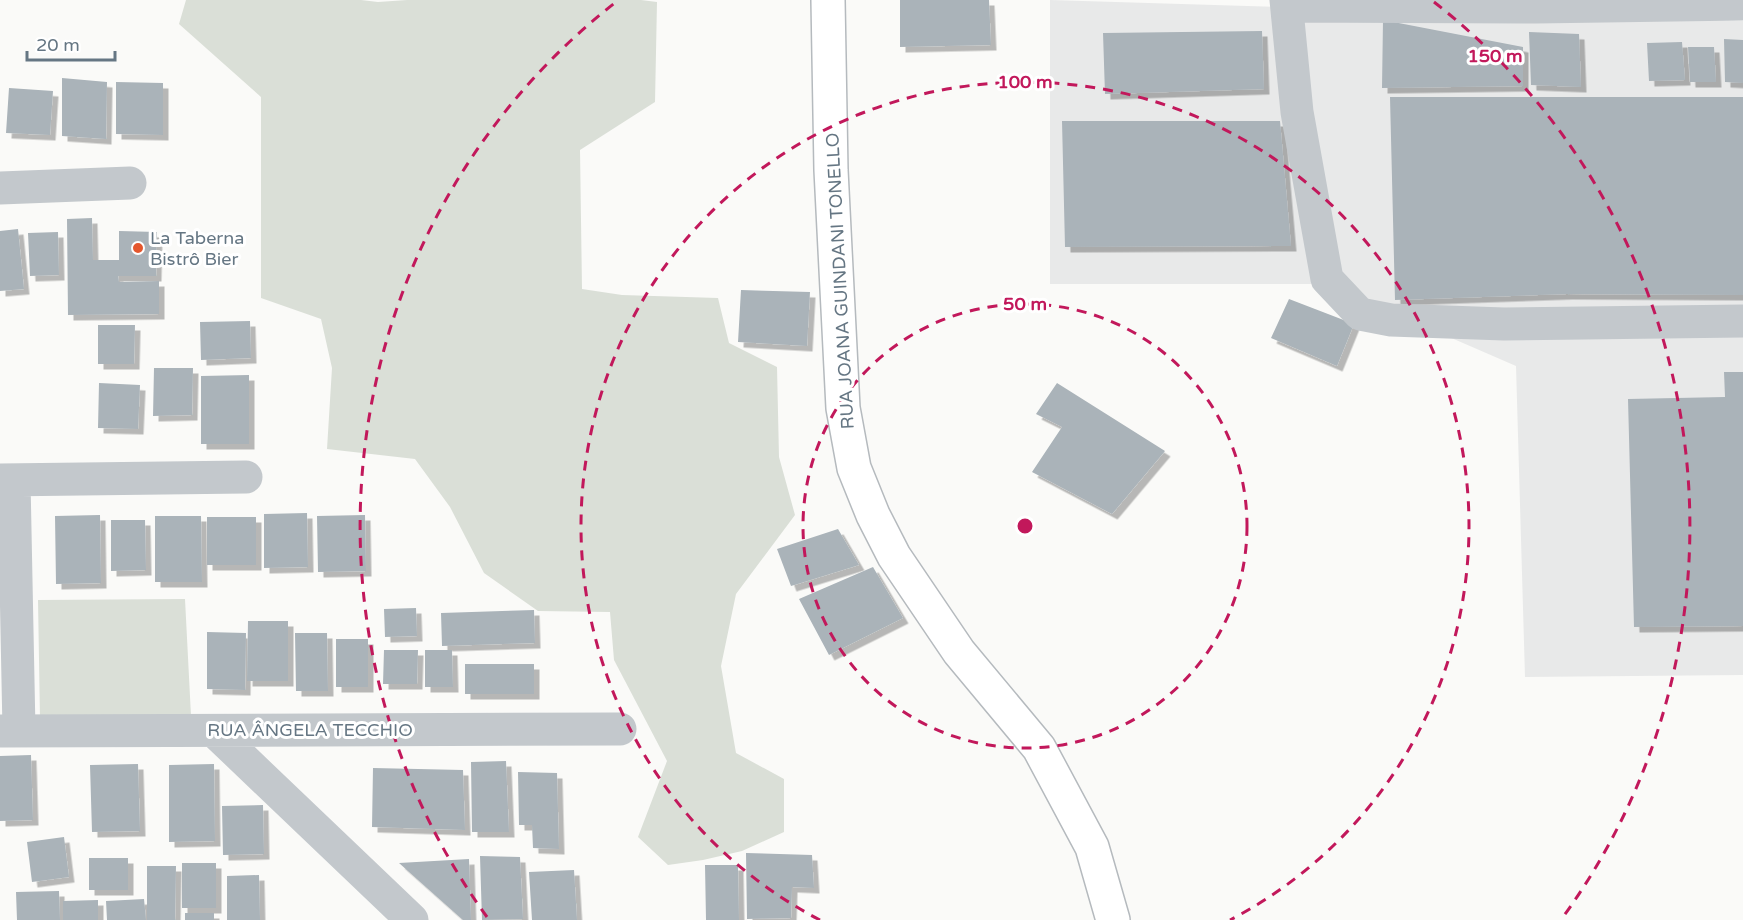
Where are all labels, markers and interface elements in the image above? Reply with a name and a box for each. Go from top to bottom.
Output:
scale bar [27,24,116,62]
text: 20 m [36,34,80,56]
text: 150 m [1467,45,1523,67]
text: 100 m [997,71,1053,93]
street label: RUA JOANA GUINDANI TONELLO [821,132,859,430]
place label: La Taberna Bistrô Bier [150,227,244,270]
marker: La Taberna Bistrô Bier [131,241,145,255]
text: 50 m [1003,293,1047,315]
centre of rings [1015,516,1035,536]
street label: RUA ÂNGELA TECCHIO [207,719,413,741]

